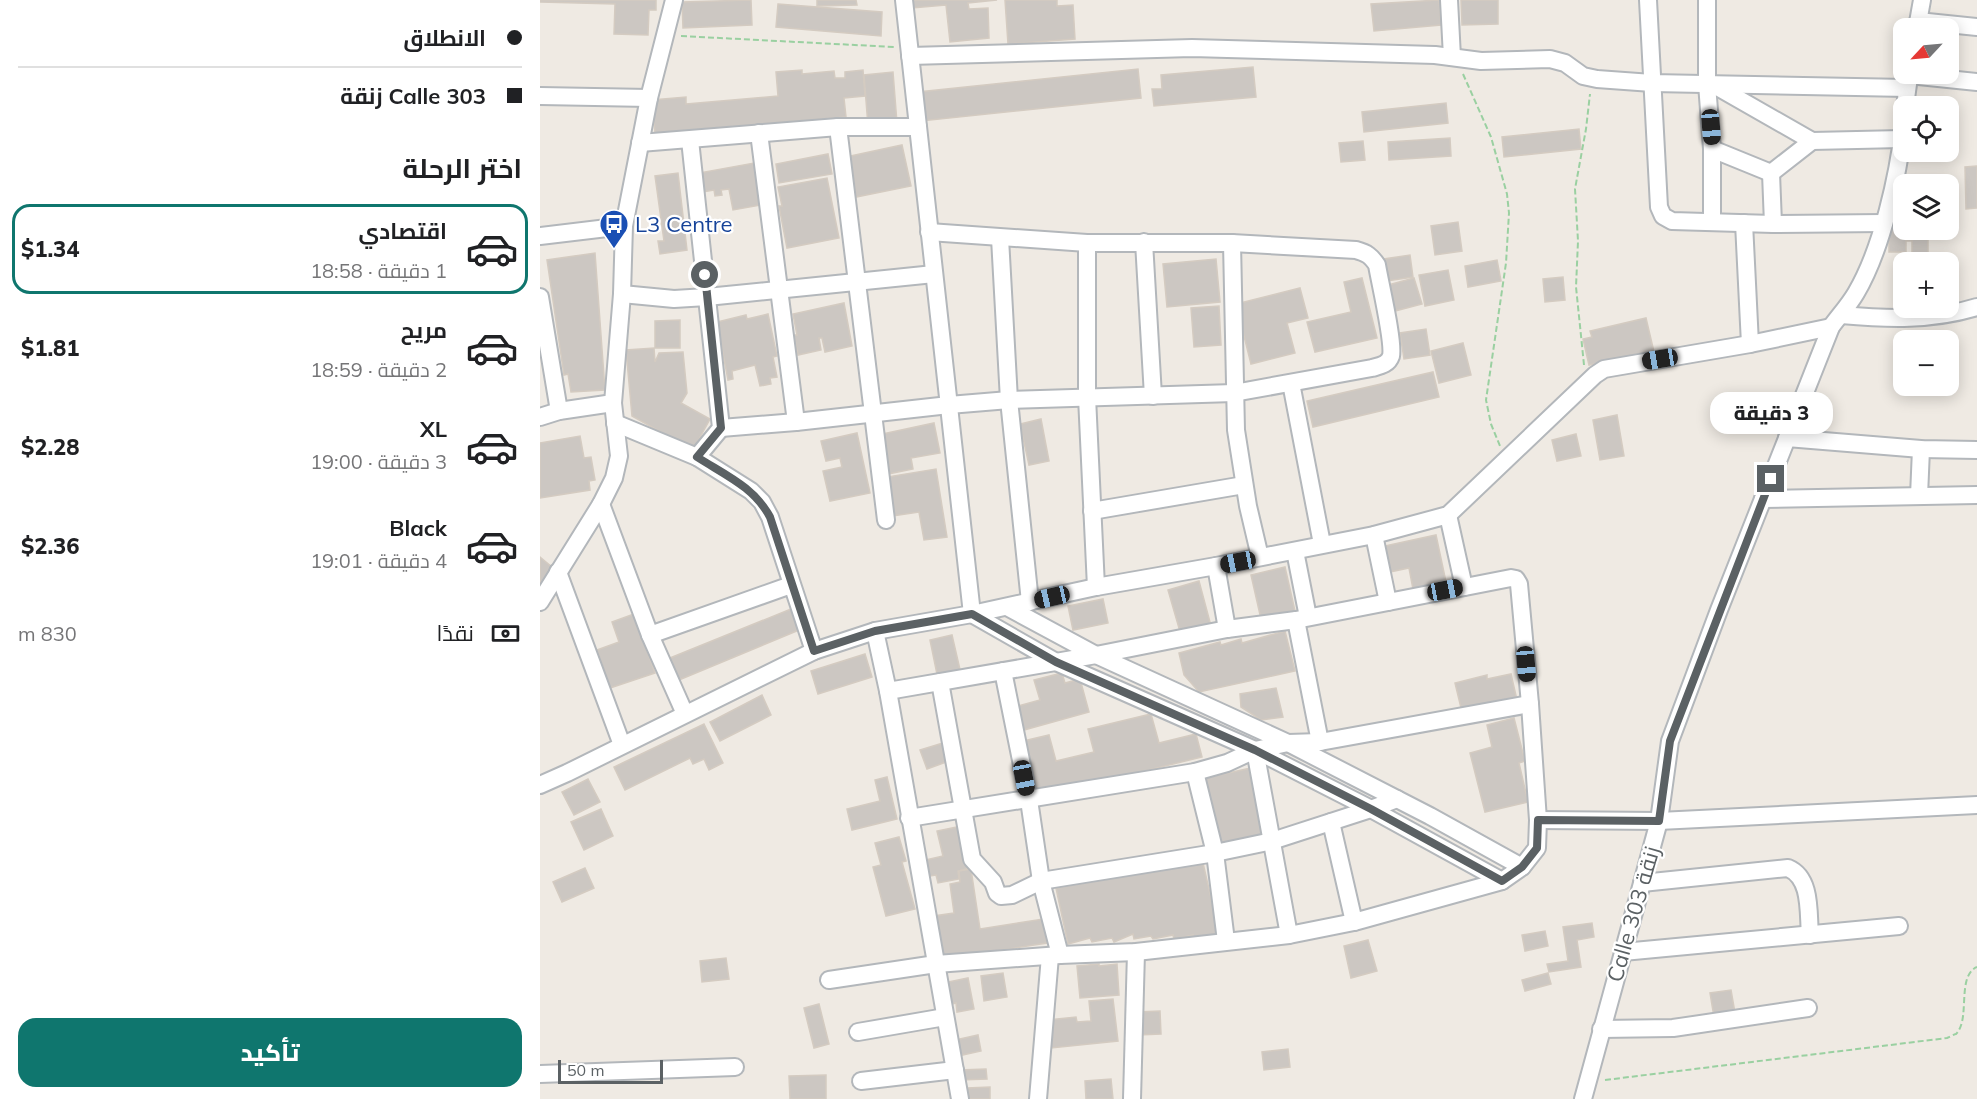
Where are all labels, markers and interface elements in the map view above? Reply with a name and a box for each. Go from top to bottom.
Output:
north arrow [1893,18,1959,84]
map controls [1893,18,1959,396]
text: الانطلاق [403,24,486,52]
text: Calle 303 زنقة [340,82,486,110]
button: locate [1893,96,1959,162]
car [1700,108,1722,146]
text: اختر الرحلة [402,151,522,185]
button: layers [1893,174,1959,240]
bus stop icon: L3 Centre [598,208,630,250]
place label: L3 Centre [635,210,733,238]
text: اقتصادي [358,217,447,245]
icon: car [465,222,519,276]
text: $1.34 [21,235,80,263]
button: + [1893,252,1959,318]
text: 1 دقيقة · 18:58 [310,258,447,283]
route start [691,261,718,288]
text: مريح [401,316,447,344]
icon: car [465,321,519,375]
button: − [1893,330,1959,396]
text: $1.81 [21,334,80,362]
car [1641,347,1679,371]
text: 2 دقيقة · 18:59 [310,357,447,382]
callout: 3 دقيقة [1710,392,1832,434]
text: 3 دقيقة [1734,400,1809,425]
text: XL [420,415,447,443]
icon: car [465,420,519,474]
text: $2.28 [21,433,80,461]
text: 3 دقيقة · 19:00 [310,449,447,474]
route end [1757,465,1784,492]
text: Black [389,514,447,542]
icon: car [465,519,519,573]
text: $2.36 [21,532,80,560]
text: 4 دقيقة · 19:01 [310,548,447,573]
car [1219,550,1257,574]
car [1426,578,1464,602]
car [1032,584,1072,610]
icon: cash [489,617,522,650]
text: نقدًا [436,619,474,647]
text: 830 m [18,621,77,646]
car [1515,645,1537,683]
car [1012,759,1036,797]
street label: Calle 303 زنقة [1600,843,1666,985]
button: تأكيد [18,1018,522,1087]
scale bar [558,1057,663,1084]
text: 50 m [567,1060,604,1080]

